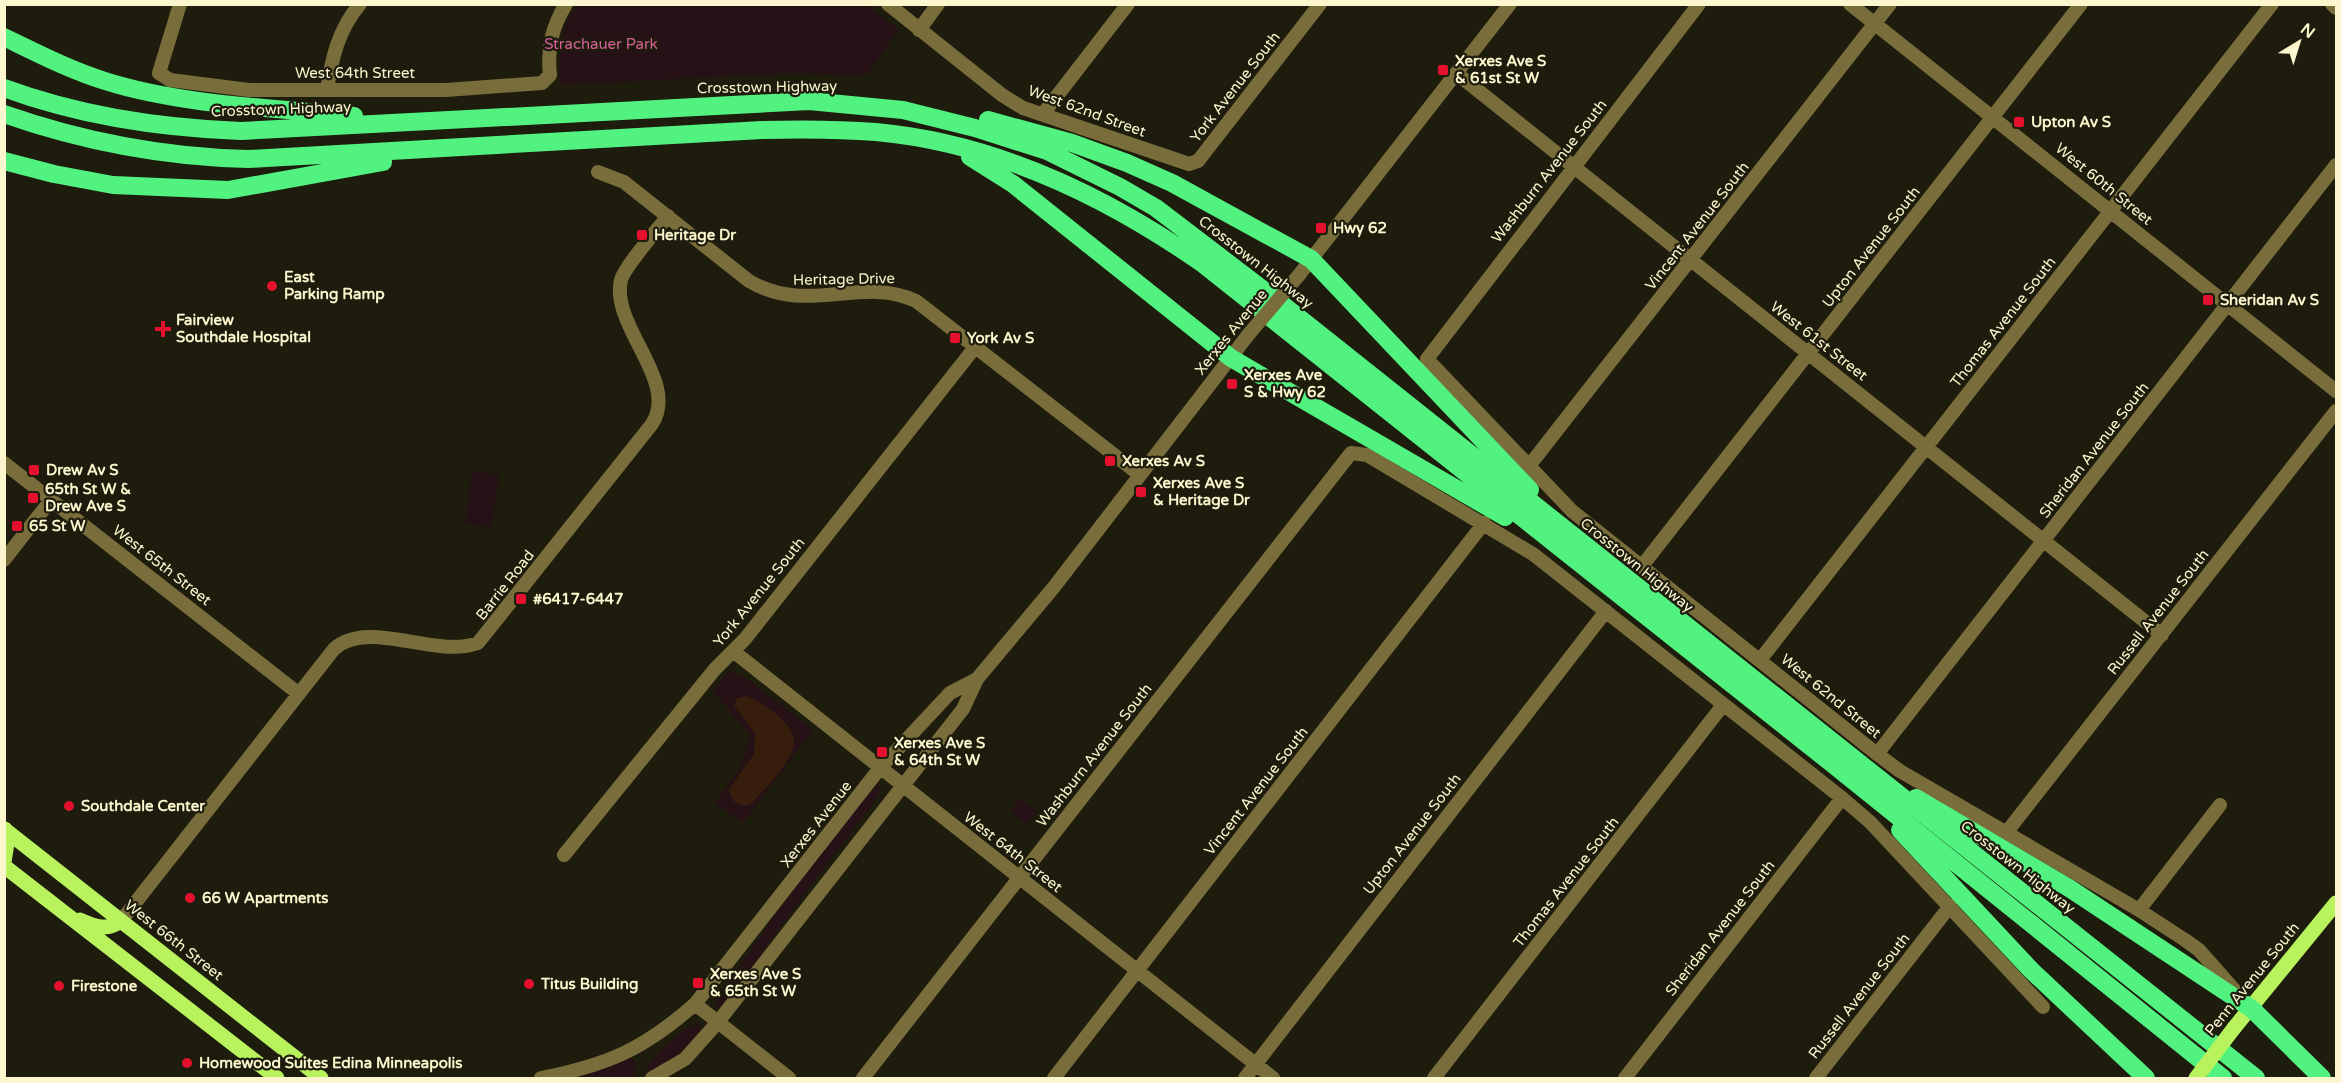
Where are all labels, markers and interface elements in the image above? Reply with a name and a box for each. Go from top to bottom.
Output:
north arrow [2269,12,2329,72]
text: N [2296,19,2319,43]
street label: York Avenue South [1186,28,1284,146]
park label: Strachauer Park [544,35,658,53]
place label: Xerxes Ave S & 61st St W [1455,52,1546,87]
marker: Xerxes Ave S & 61st St W [1436,63,1450,77]
street label: West 64th Street [295,64,415,82]
street label: Crosstown Highway [697,77,837,97]
street label: West 62nd Street [1026,81,1149,141]
street label: Washburn Avenue South [1488,96,1610,246]
street label: Crosstown Highway [211,98,351,120]
place label: Upton Av S [2031,113,2111,132]
marker: Upton Av S [2012,115,2026,129]
street label: West 60th Street [2052,139,2157,229]
street label: Vincent Avenue South [1641,158,1753,294]
street label: Upton Avenue South [1818,183,1924,311]
street label: Crosstown Highway [1195,212,1317,312]
place label: Hwy 62 [1333,219,1387,238]
marker: Hwy 62 [1314,221,1328,235]
place label: Heritage Dr [654,226,736,245]
marker: Heritage Dr [635,228,649,242]
street label: Thomas Avenue South [1946,253,2060,391]
place label: East Parking Ramp [284,268,385,304]
street label: Heritage Drive [793,269,895,289]
marker: East Parking Ramp [265,279,279,293]
street label: Xerxes Avenue [1191,286,1271,378]
place label: Sheridan Av S [2220,291,2319,309]
marker: Sheridan Av S [2201,293,2215,307]
street label: West 61st Street [1767,298,1871,385]
place label: Fairview Southdale Hospital [176,311,311,347]
marker: Fairview Southdale Hospital [154,320,172,338]
place label: York Av S [967,329,1034,347]
marker: York Av S [948,331,962,345]
place label: Xerxes Ave S & Hwy 62 [1244,366,1326,402]
marker: Xerxes Ave S & Hwy 62 [1225,377,1239,391]
street label: Sheridan Avenue South [2035,379,2153,521]
place label: Xerxes Av S [1122,452,1205,470]
marker: Xerxes Av S [1103,454,1117,468]
place label: Drew Av S [46,461,119,479]
marker: Drew Av S [27,463,41,477]
place label: Xerxes Ave S & Heritage Dr [1153,474,1250,510]
place label: 65th St W & Drew Ave S [45,480,131,515]
marker: Xerxes Ave S & Heritage Dr [1134,485,1148,499]
marker: 65th St W & Drew Ave S [26,491,40,505]
street label: Crosstown Highway [1577,514,1697,616]
place label: 65 St W [29,517,86,535]
marker: 65 St W [10,519,24,533]
street label: West 65th Street [109,521,215,609]
street label: York Avenue South [709,534,809,650]
street label: Barrie Road [472,546,538,624]
street label: Russell Avenue South [2103,546,2213,678]
place label: #6417-6447 [533,590,623,608]
marker: #6417-6447 [514,592,528,606]
street label: West 62nd Street [1777,650,1885,742]
street label: Washburn Avenue South [1033,680,1155,830]
street label: Vincent Avenue South [1200,723,1312,859]
place label: Xerxes Ave S & 64th St W [894,734,985,769]
marker: Xerxes Ave S & 64th St W [875,745,889,759]
street label: Upton Avenue South [1359,770,1465,898]
street label: Xerxes Avenue [777,777,855,871]
place label: Southdale Center [81,797,205,815]
marker: Southdale Center [62,799,76,813]
street label: West 64th Street [960,808,1066,896]
street label: Thomas Avenue South [1509,813,1623,951]
street label: Crosstown Highway [1957,817,2079,917]
street label: Sheridan Avenue South [1661,857,1779,999]
place label: 66 W Apartments [202,889,328,908]
marker: 66 W Apartments [183,891,197,905]
street label: West 66th Street [121,896,227,984]
street label: Penn Avenue South [2201,919,2303,1039]
street label: Russell Avenue South [1804,930,1914,1062]
place label: Xerxes Ave S & 65th St W [710,965,801,1000]
place label: Titus Building [540,975,638,994]
marker: Xerxes Ave S & 65th St W [691,976,705,990]
place label: Firestone [71,977,138,995]
marker: Titus Building [522,977,536,991]
marker: Firestone [52,979,66,993]
place label: Homewood Suites Edina Minneapolis [199,1054,463,1073]
marker: Homewood Suites Edina Minneapolis [180,1056,194,1070]

